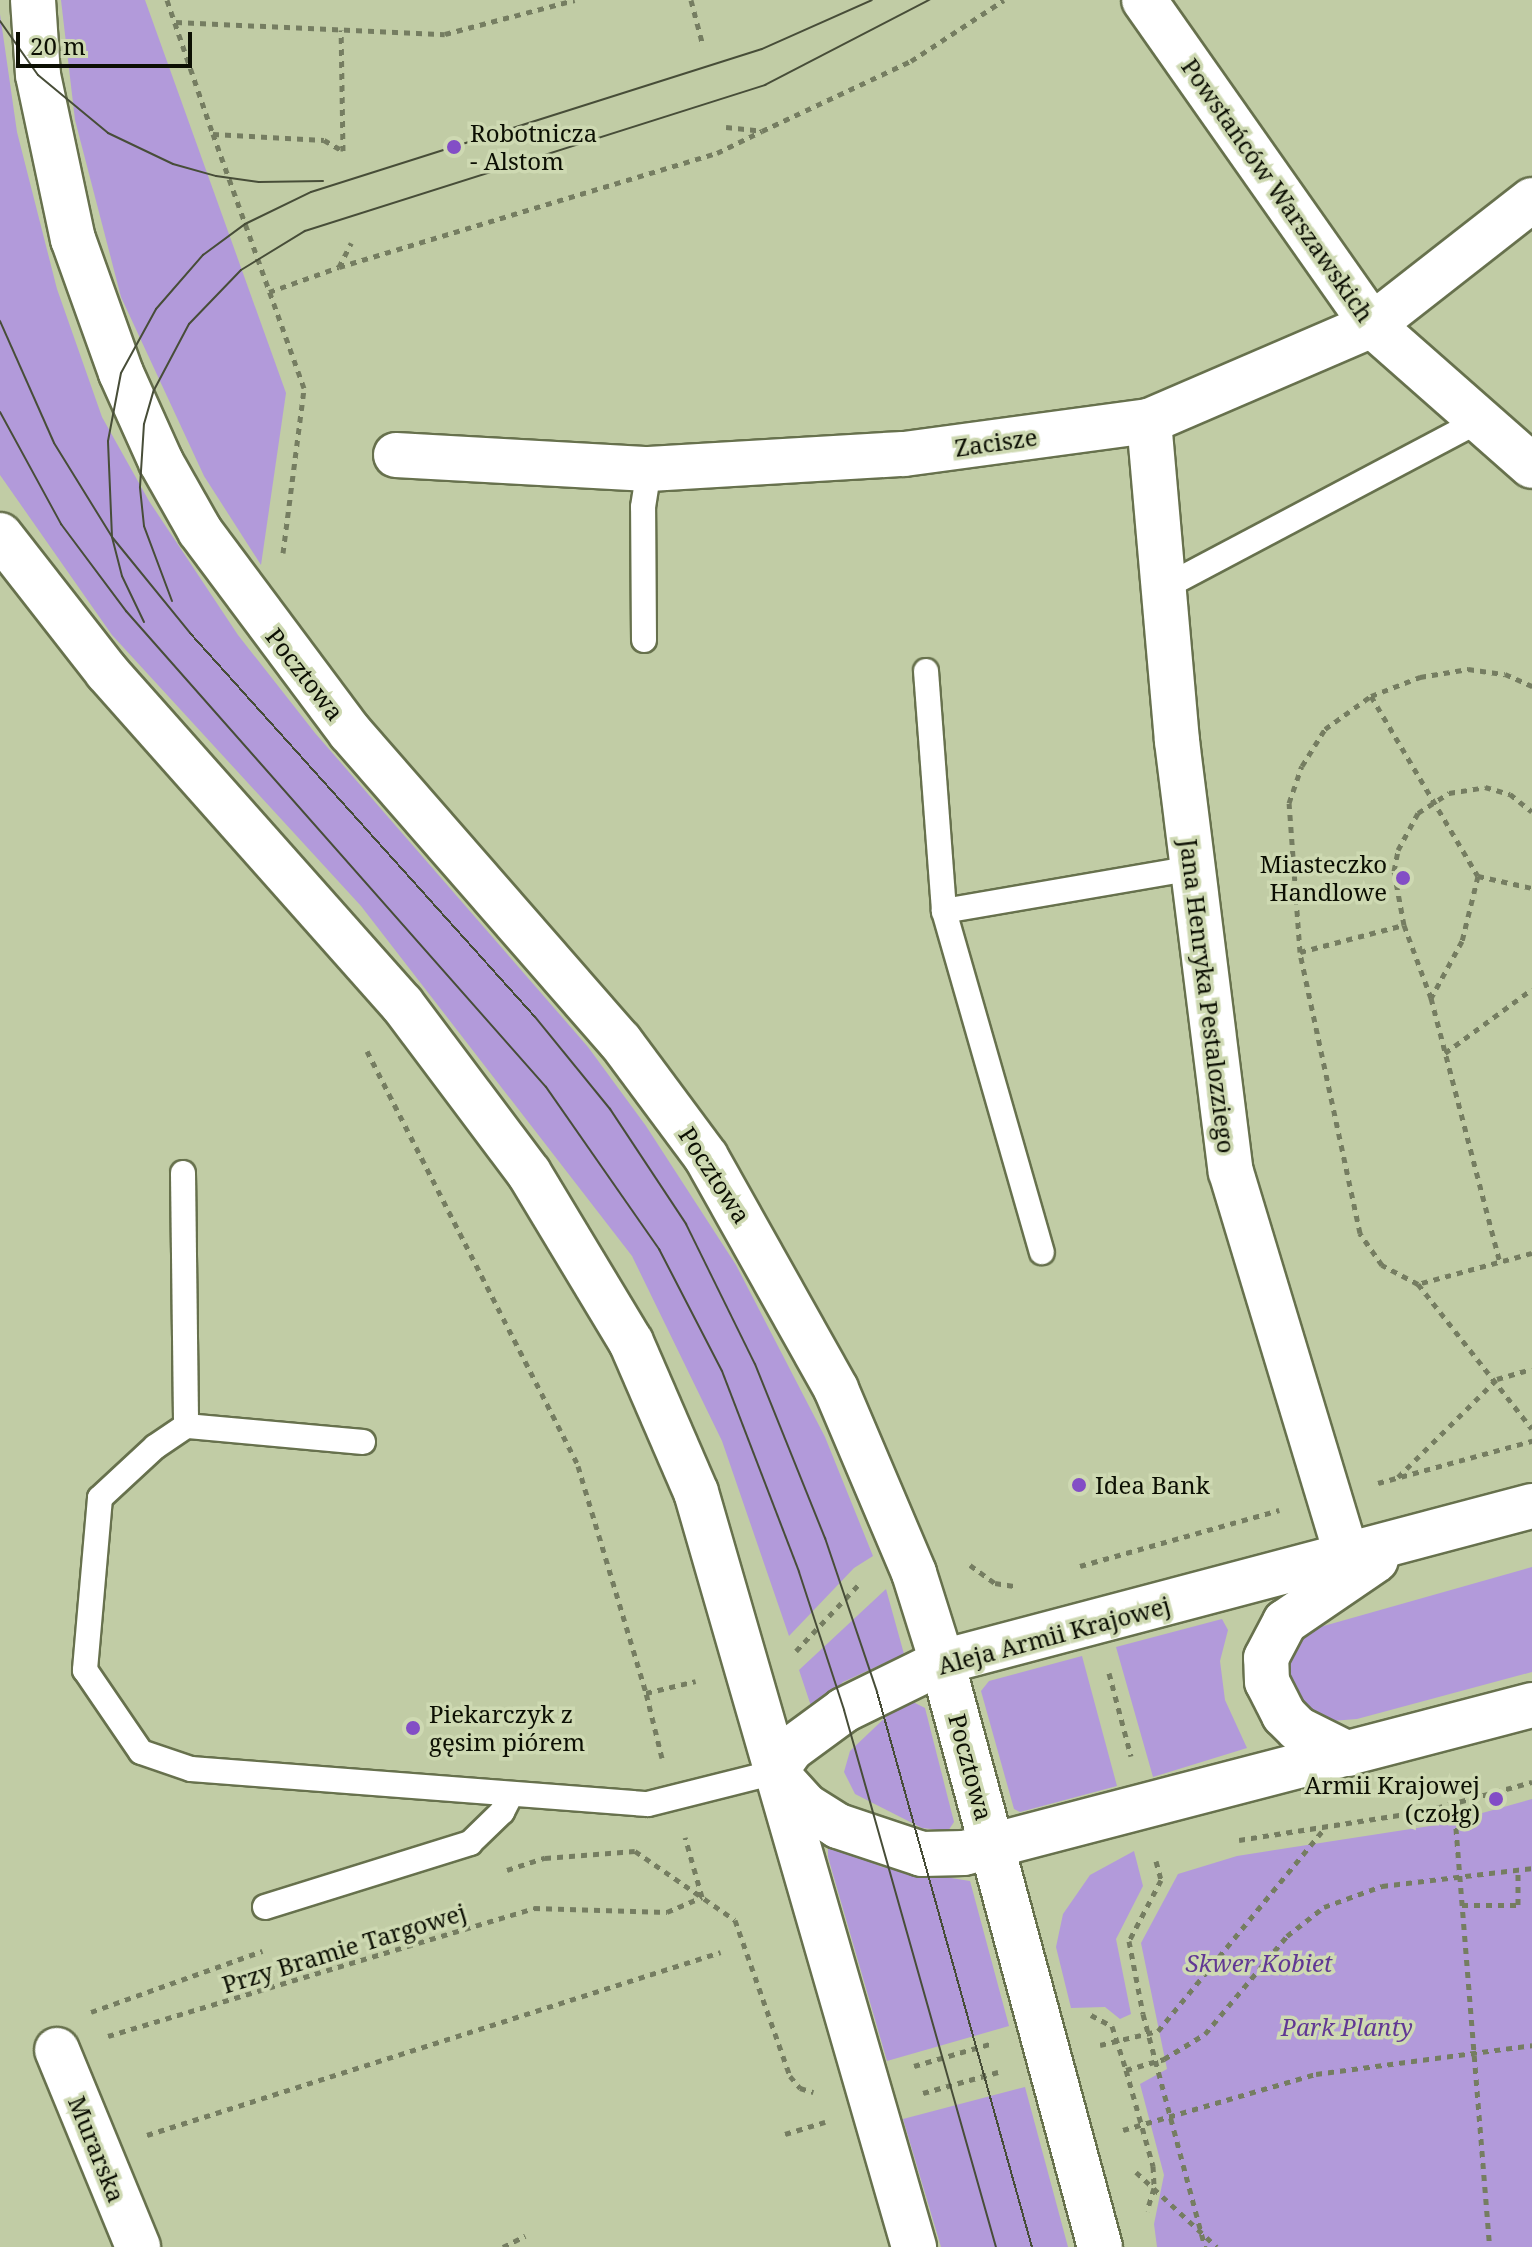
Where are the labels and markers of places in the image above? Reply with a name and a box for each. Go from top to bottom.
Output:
place label: Robotnicza - Alstom [470,119,597,175]
marker: Robotnicza - Alstom [445,138,463,156]
place label: Miasteczko Handlowe [1260,850,1387,906]
marker: Miasteczko Handlowe [1394,869,1412,887]
place label: Idea Bank [1095,1471,1210,1499]
marker: Idea Bank [1070,1476,1088,1494]
place label: Piekarczyk z gęsim piórem [429,1700,585,1756]
marker: Piekarczyk z gęsim piórem [404,1719,422,1737]
place label: Armii Krajowej (czołg) [1305,1771,1480,1827]
marker: Armii Krajowej (czołg) [1487,1790,1505,1808]

